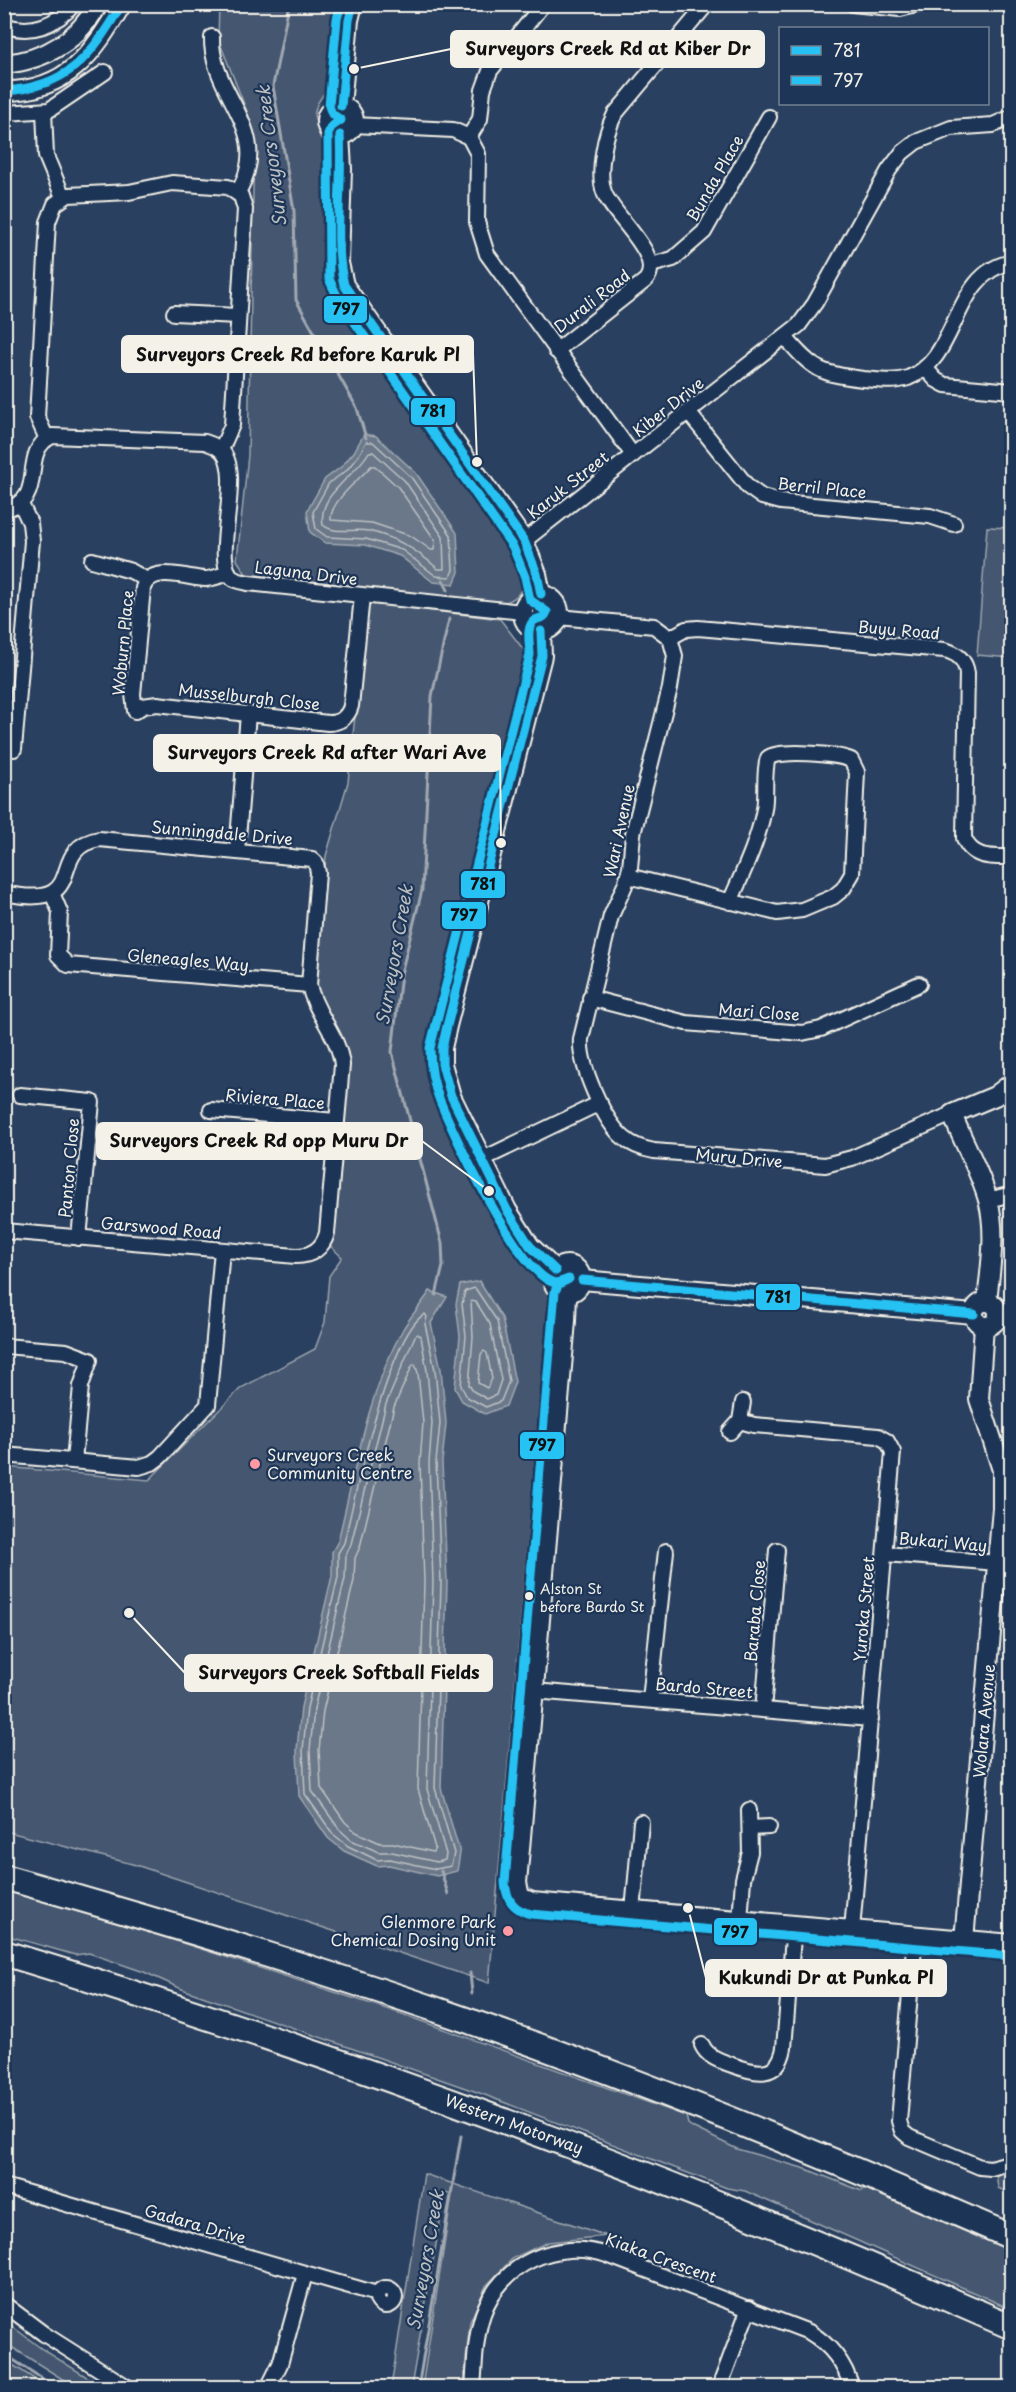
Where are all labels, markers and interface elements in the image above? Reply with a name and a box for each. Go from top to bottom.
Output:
legend [779,27,989,105]
callout: Surveyors Creek Rd at Kiber Dr [451,31,764,67]
text: Surveyors Creek Rd at Kiber Dr [465,34,751,61]
text: 781 [833,36,861,63]
text: 797 [833,66,863,93]
water label: Surveyors Creek [248,83,293,228]
street label: Bunda Place [680,129,749,225]
street label: Durali Road [548,263,635,338]
line badge: 797 [323,295,368,324]
text: 797 [332,296,360,320]
callout: Surveyors Creek Rd before Karuk Pl [122,336,473,372]
text: Surveyors Creek Rd before Karuk Pl [136,340,460,367]
street label: Kiber Drive [626,371,708,442]
line badge: 781 [410,397,456,426]
text: 781 [420,398,446,422]
street label: Karuk Street [521,444,614,524]
street label: Berril Place [776,470,868,504]
street label: Laguna Drive [253,554,359,590]
street label: Woburn Place [105,589,139,697]
street label: Buyu Road [857,613,941,645]
street label: Musselburgh Close [177,677,321,715]
callout: Surveyors Creek Rd after Wari Ave [154,735,500,771]
text: Surveyors Creek Rd after Wari Ave [168,738,487,765]
street label: Wari Avenue [596,781,640,880]
street label: Sunningdale Drive [150,814,294,850]
line badge: 781 [460,870,506,899]
text: 781 [470,871,496,895]
water label: Surveyors Creek [368,881,419,1027]
line badge: 797 [441,901,487,930]
text: 797 [450,902,478,926]
street label: Gleneagles Way [126,942,250,976]
street label: Mari Close [718,996,801,1026]
street label: Riviera Place [224,1082,326,1114]
street label: Panton Close [52,1117,84,1219]
callout: Surveyors Creek Rd opp Muru Dr [97,1123,422,1159]
text: Surveyors Creek Rd opp Muru Dr [110,1126,409,1153]
street label: Muru Drive [694,1141,784,1173]
street label: Garswood Road [100,1210,222,1244]
line badge: 781 [755,1283,801,1311]
text: 781 [765,1284,791,1308]
line badge: 797 [519,1431,565,1460]
text: 797 [528,1432,556,1456]
place label: Surveyors Creek Community Centre [267,1442,412,1484]
marker: Surveyors Creek Community Centre [248,1457,262,1471]
street label: Bukari Way [898,1525,988,1557]
street label: Yuroka Street [846,1555,880,1663]
street label: Baraba Close [738,1559,770,1663]
place label: Alston St before Bardo St [540,1578,645,1617]
marker: Alston St before Bardo St [523,1590,535,1602]
callout: Surveyors Creek Softball Fields [185,1655,492,1691]
text: Surveyors Creek Softball Fields [198,1658,480,1685]
street label: Wolara Avenue [966,1663,1000,1779]
street label: Bardo Street [654,1671,754,1703]
place label: Glenmore Park Chemical Dosing Unit [330,1909,496,1951]
line badge: 797 [713,1917,758,1946]
text: 797 [721,1919,749,1943]
marker: Glenmore Park Chemical Dosing Unit [501,1924,515,1938]
callout: Kukundi Dr at Punka Pl [706,1960,946,1996]
text: Kukundi Dr at Punka Pl [718,1963,934,1990]
street label: Western Motorway [442,2087,587,2159]
water label: Surveyors Creek [399,2186,450,2332]
street label: Gadara Drive [142,2197,249,2249]
street label: Kiaka Crescent [602,2226,721,2288]

